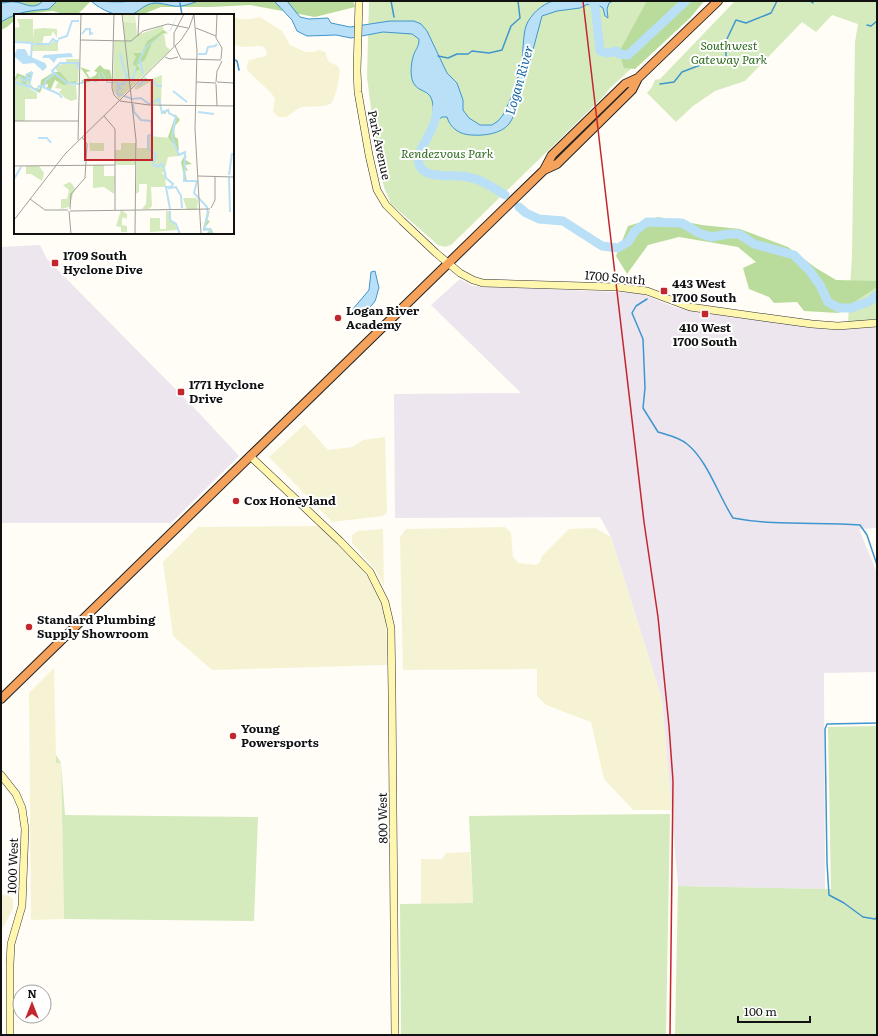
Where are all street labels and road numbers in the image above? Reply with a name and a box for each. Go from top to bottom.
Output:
street label: Park Avenue [364,108,396,181]
street label: 1700 South [584,265,646,289]
street label: 800 West [373,792,391,844]
street label: 1000 West [2,837,22,894]

